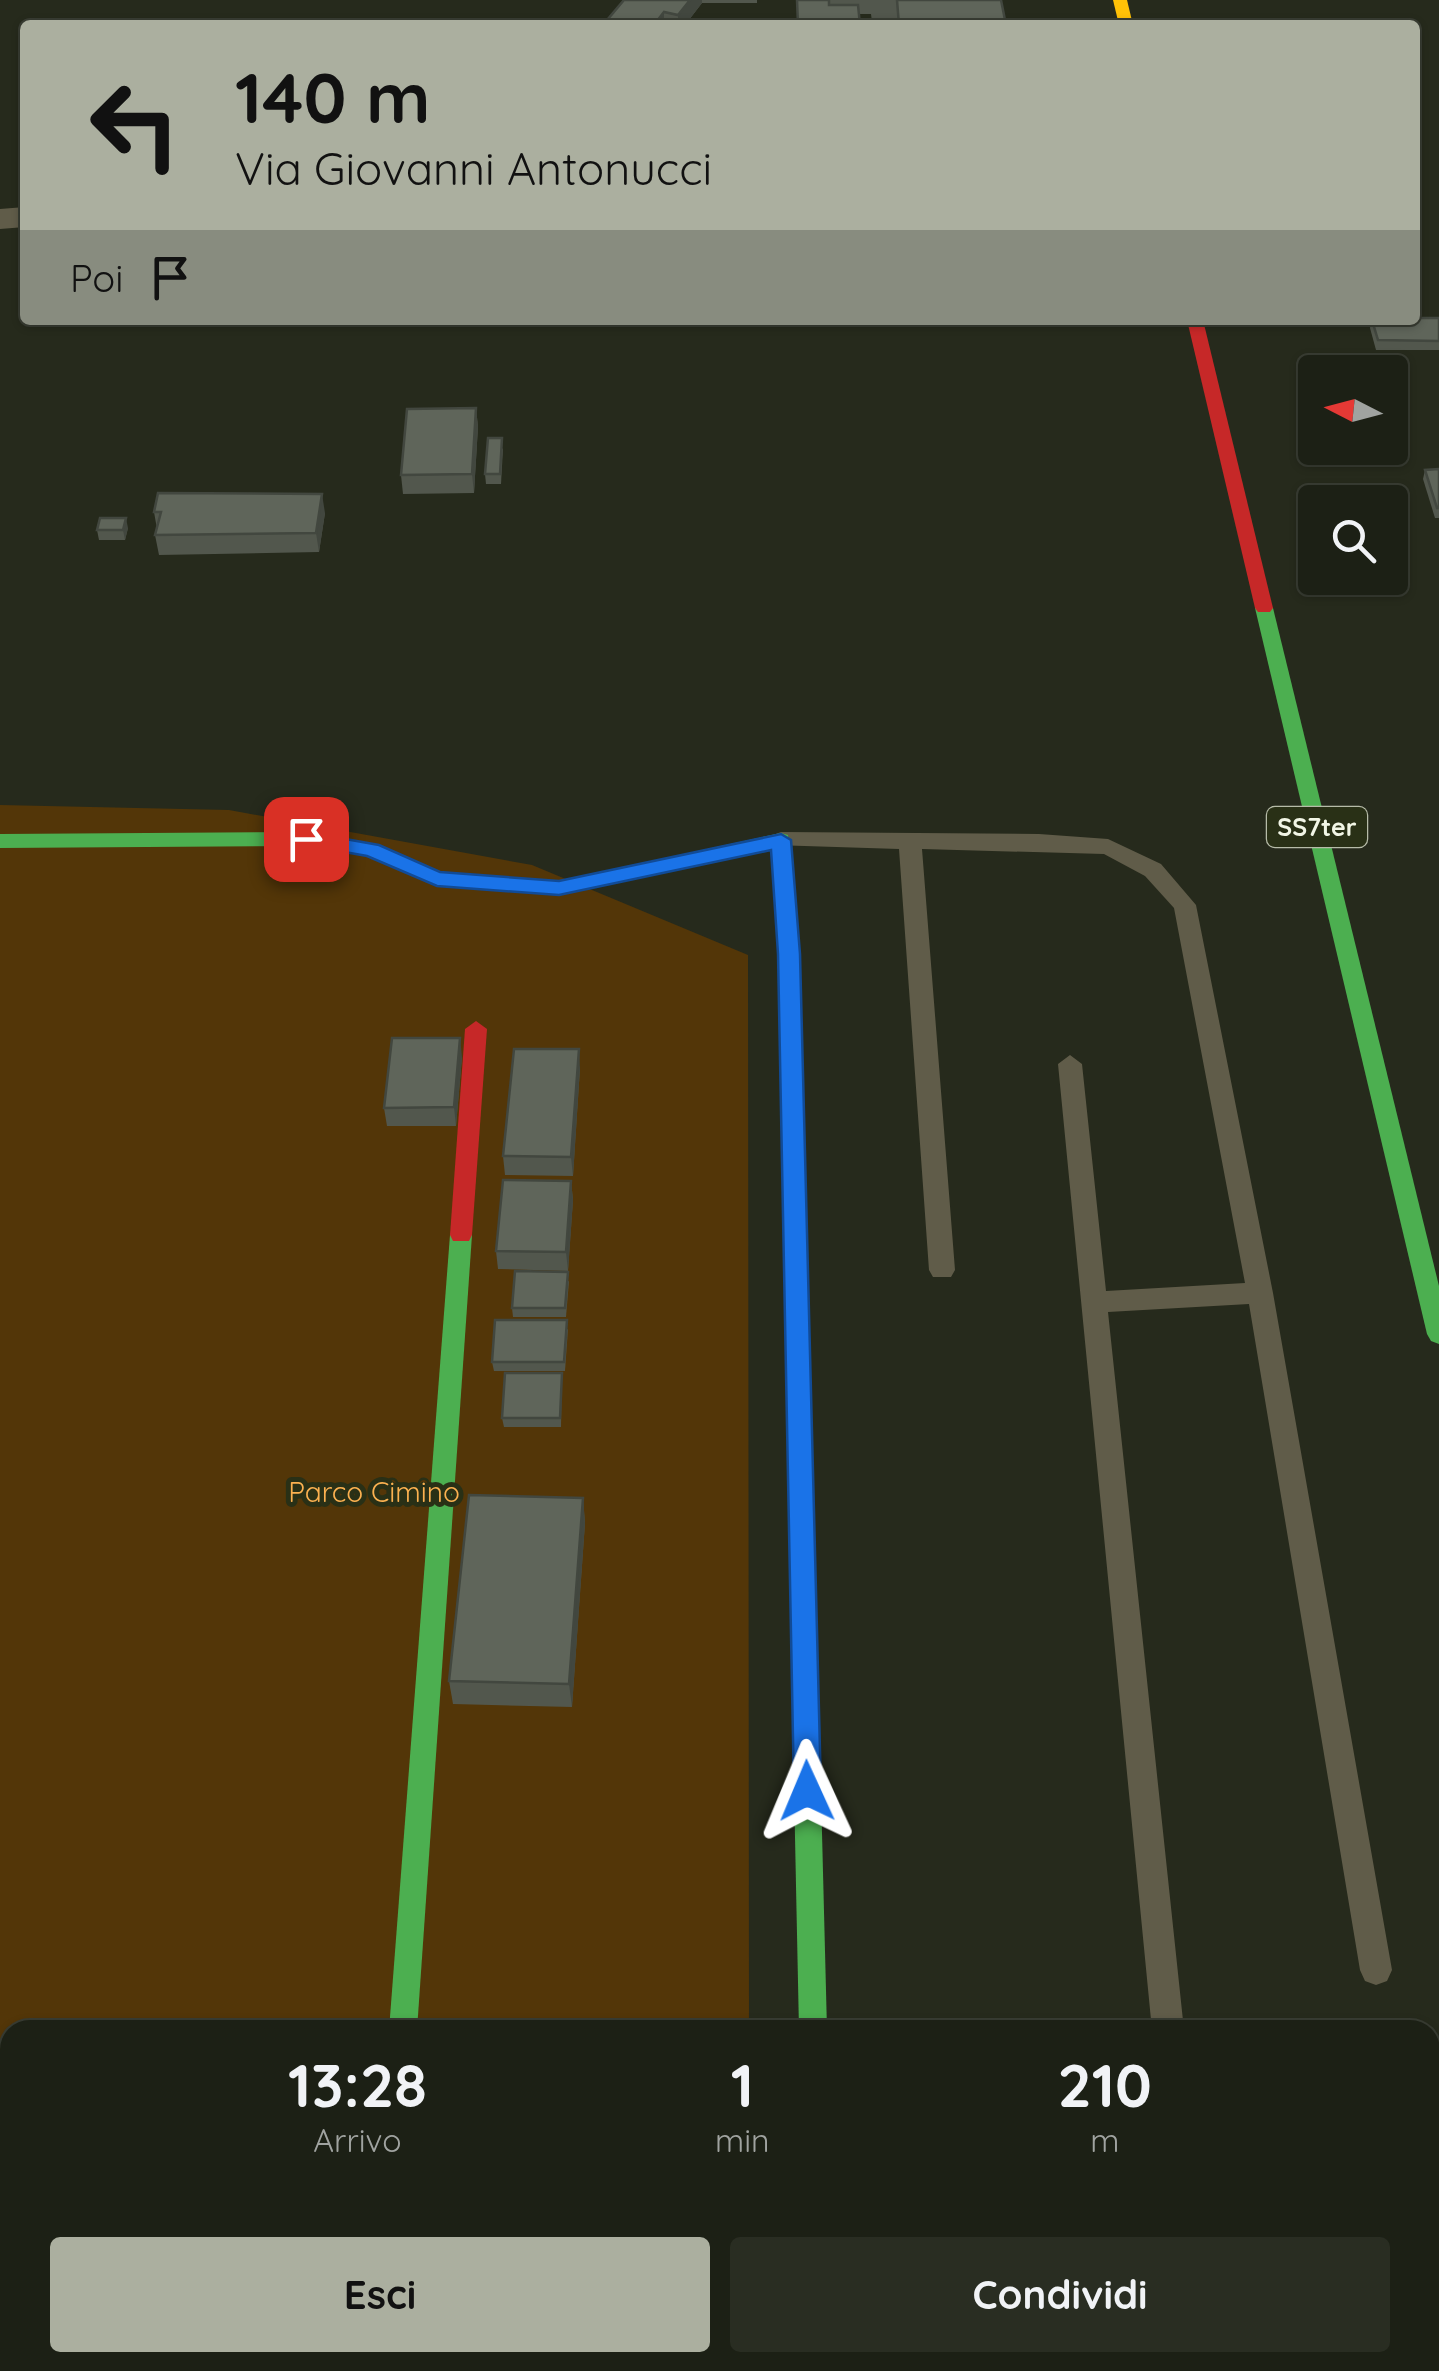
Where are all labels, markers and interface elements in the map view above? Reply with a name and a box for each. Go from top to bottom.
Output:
text: 140 m [235,53,431,141]
icon: left [70,60,200,190]
text: Via Giovanni Antonucci [235,140,712,196]
icon: arrive [143,250,198,305]
text: Poi [70,254,123,302]
north arrow [1298,355,1408,465]
map controls [1298,355,1408,595]
button: search [1298,485,1408,595]
pin [264,797,349,882]
road number: SS7ter [1267,807,1367,847]
icon: arrive [279,812,334,867]
park label: Parco Cimino [288,1474,460,1509]
position arrow [755,1739,859,1843]
text: 13:28 [288,2047,427,2122]
text: 1 [731,2047,754,2122]
text: 210 [1058,2047,1152,2122]
text: Arrivo [313,2120,402,2160]
text: min [715,2120,770,2160]
text: m [1090,2120,1119,2160]
button: Esci [50,2237,710,2352]
button: Condividi [730,2237,1390,2352]

